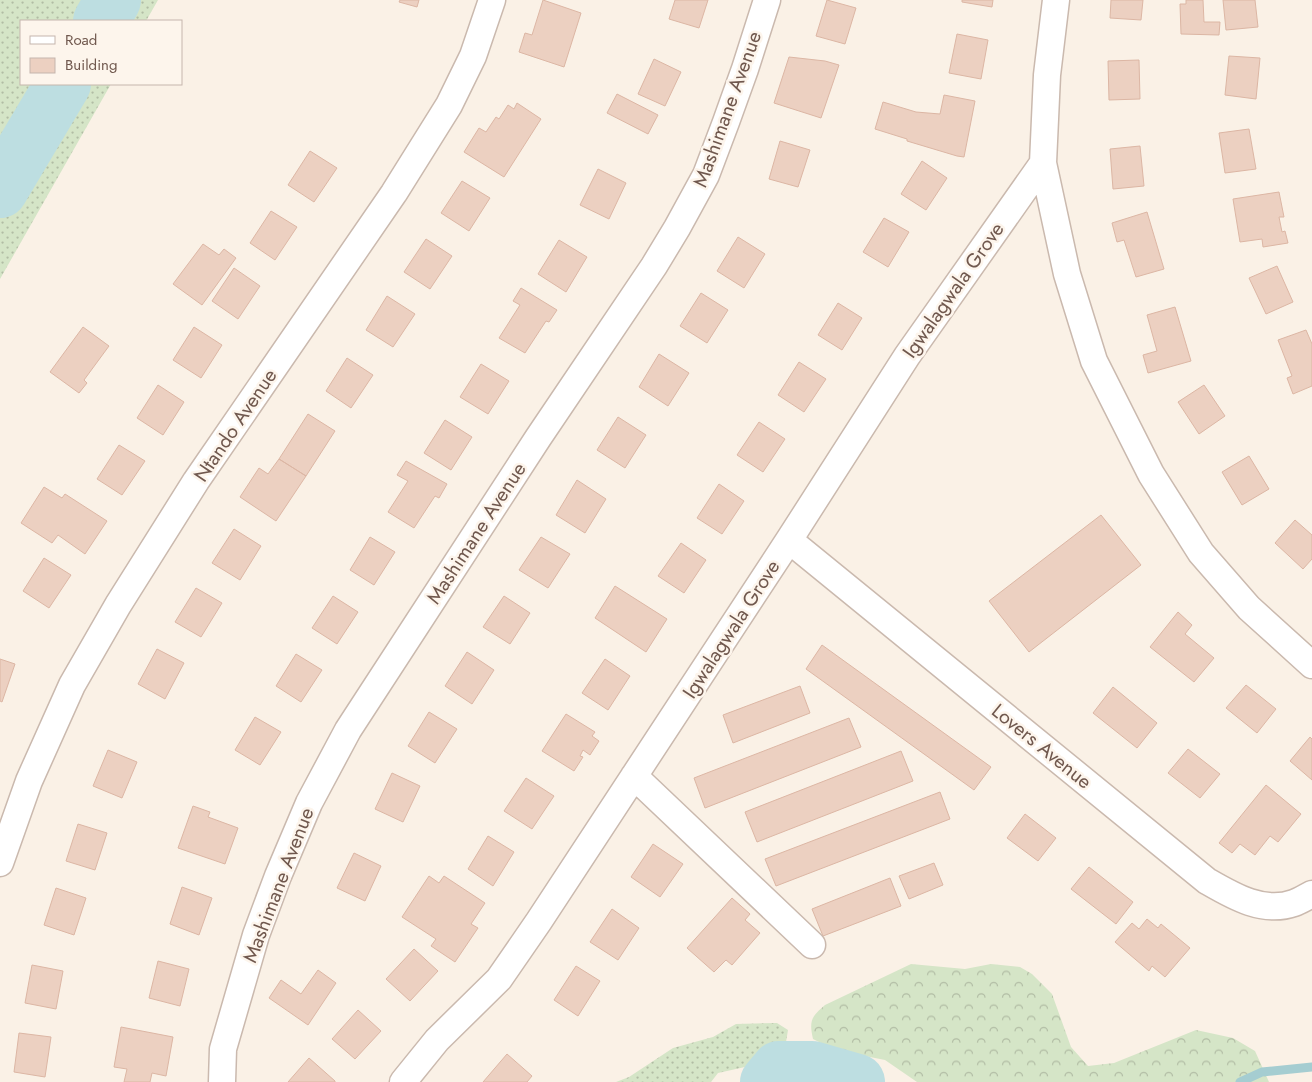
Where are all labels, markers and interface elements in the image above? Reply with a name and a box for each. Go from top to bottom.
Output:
legend [20,20,182,85]
street label: Mashimane Avenue [686,27,769,191]
text: Road [65,29,97,51]
text: Building [65,54,117,76]
street label: Igwalagwala Grove [896,216,1011,364]
street label: Ntando Avenue [187,363,284,488]
street label: Mashimane Avenue [420,457,533,610]
street label: Igwalagwala Grove [676,554,787,704]
street label: Lovers Avenue [985,697,1098,796]
street label: Mashimane Avenue [236,803,321,967]

